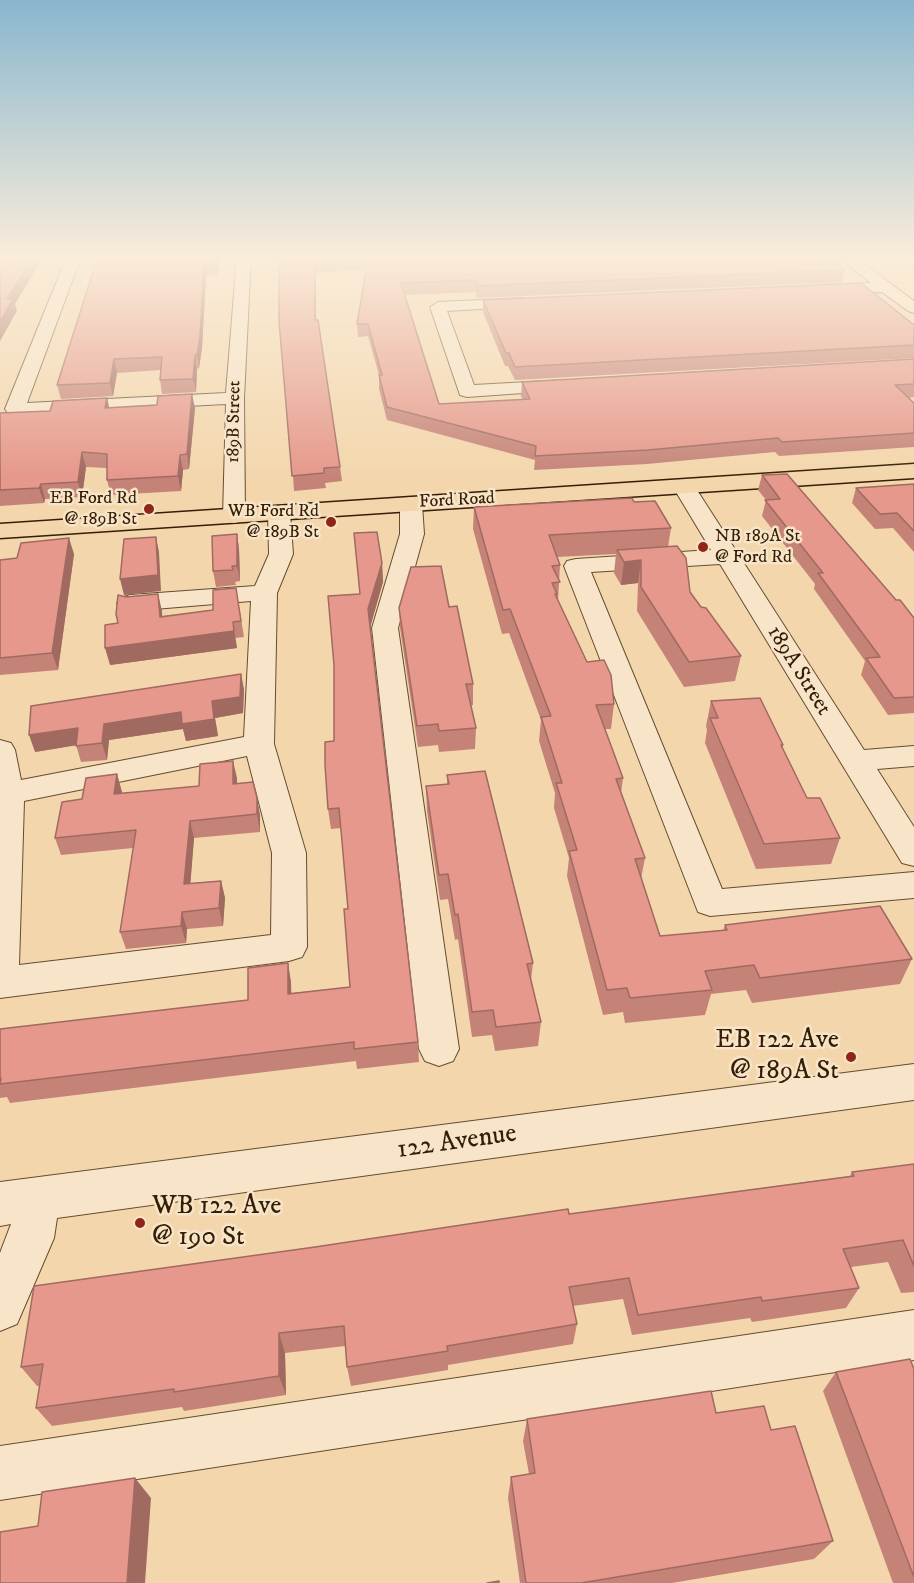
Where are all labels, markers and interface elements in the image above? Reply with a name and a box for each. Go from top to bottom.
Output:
street label: 189B Street [223,381,247,463]
place label: EB Ford Rd @ 189B St [49,488,137,530]
street label: Ford Road [419,488,495,514]
place label: WB Ford Rd @ 189B St [228,501,319,544]
marker: EB Ford Rd @ 189B St [142,502,156,516]
marker: WB Ford Rd @ 189B St [324,515,338,529]
place label: NB 189A St @ Ford Rd [715,526,800,568]
marker: NB 189A St @ Ford Rd [696,540,710,554]
street label: 189A Street [760,621,836,721]
place label: EB 122 Ave @ 189A St [715,1025,839,1088]
marker: EB 122 Ave @ 189A St [844,1050,858,1064]
street label: 122 Avenue [395,1119,519,1167]
place label: WB 122 Ave @ 190 St [152,1191,281,1254]
marker: WB 122 Ave @ 190 St [133,1216,147,1230]

